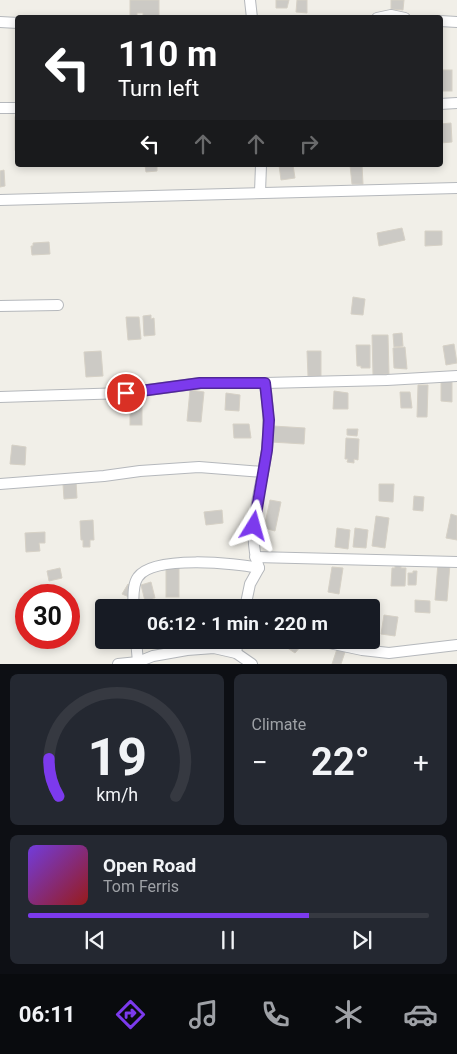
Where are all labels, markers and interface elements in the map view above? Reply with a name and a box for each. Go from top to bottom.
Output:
text: 110 m [118,34,217,75]
icon: left [35,35,100,100]
text: Turn left [118,76,199,101]
icon: left [136,130,164,158]
icon: ahead [189,130,217,158]
icon: ahead [242,130,270,158]
icon: right [295,130,323,158]
pin [105,372,147,414]
icon: arrive [112,379,140,407]
position arrow [227,499,279,551]
speed limit sign: 30 [15,584,80,649]
text: 06:12 · 1 min · 220 m [147,612,328,635]
text: Climate [252,715,306,734]
text: 19 [87,727,147,788]
text: 22° [311,740,370,784]
text: − [252,746,268,779]
text: + [413,746,429,779]
text: km/h [96,784,138,805]
text: Open Road [103,854,196,877]
text: Tom Ferris [103,877,179,896]
icon: previous [81,926,109,954]
icon: pause [214,926,242,954]
icon: next [348,926,376,954]
icon: directions [113,997,148,1032]
icon: music [186,997,221,1032]
icon: phone [258,997,293,1032]
icon: climate [331,997,366,1032]
icon: car [403,997,438,1032]
text: 06:11 [19,1002,75,1027]

